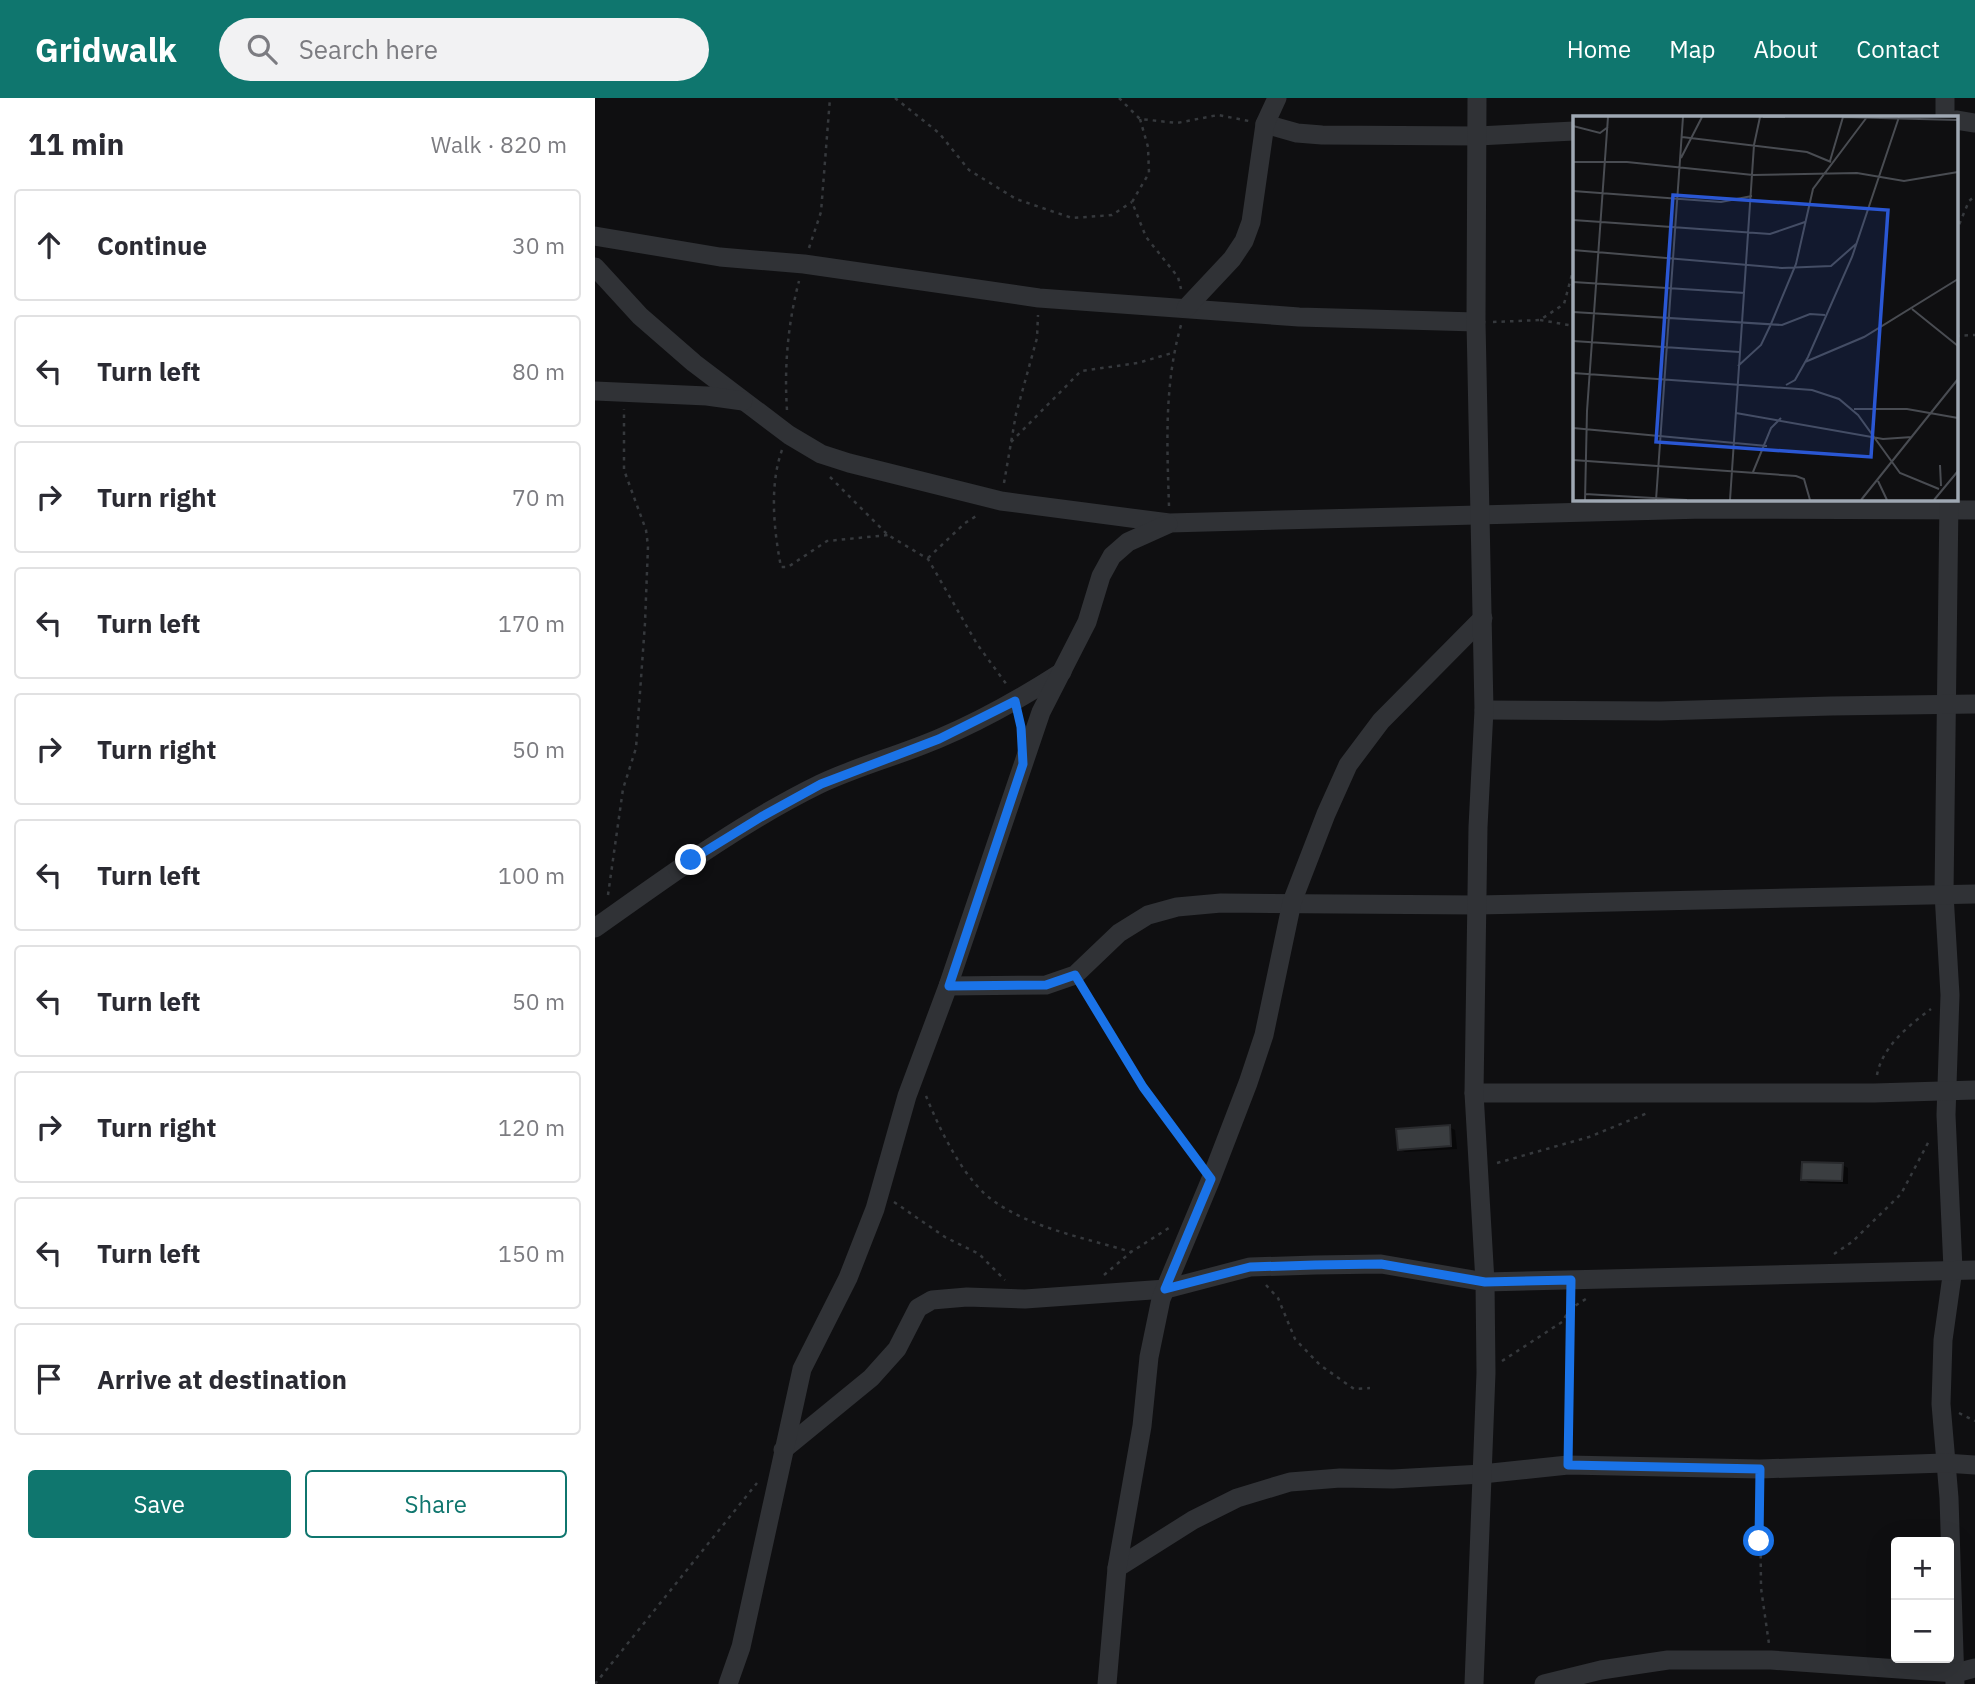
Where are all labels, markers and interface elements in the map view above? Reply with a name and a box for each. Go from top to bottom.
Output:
search box [219,18,709,81]
text: Gridwalk [35,28,177,71]
icon: search [243,30,281,68]
text: Search here [299,32,438,66]
text: Home [1567,33,1631,65]
text: Map [1669,33,1715,65]
text: About [1753,33,1818,65]
text: Contact [1856,33,1940,65]
inset map [1573,116,1958,500]
text: 11 min [28,124,124,163]
text: Walk · 820 m [431,129,567,159]
icon: ahead [30,226,68,264]
text: Continue [97,228,207,262]
text: 30 m [512,230,565,260]
icon: left [30,352,68,390]
text: Turn left [97,354,200,388]
text: 80 m [512,356,565,386]
icon: right [30,478,68,516]
text: Turn right [97,480,216,514]
text: 70 m [512,482,565,512]
icon: left [30,604,68,642]
text: Turn left [97,606,200,640]
text: 170 m [498,608,565,638]
icon: right [30,730,68,768]
text: Turn right [97,732,216,766]
text: 50 m [512,734,565,764]
route end [675,844,706,875]
icon: left [30,856,68,894]
text: Turn left [97,858,200,892]
text: 100 m [498,860,565,890]
icon: left [30,982,68,1020]
text: Turn left [97,984,200,1018]
text: 50 m [512,986,565,1016]
icon: right [30,1108,68,1146]
text: Turn right [97,1110,216,1144]
text: 120 m [498,1112,565,1142]
icon: left [30,1234,68,1272]
text: Turn left [97,1236,200,1270]
text: 150 m [498,1238,565,1268]
icon: arrive [30,1360,68,1398]
text: Arrive at destination [97,1362,347,1396]
button: Save [28,1470,291,1538]
button: Share [305,1470,567,1538]
route start [1743,1525,1774,1556]
map controls [1891,1537,1954,1663]
button: + [1891,1537,1954,1600]
button: − [1891,1600,1954,1663]

